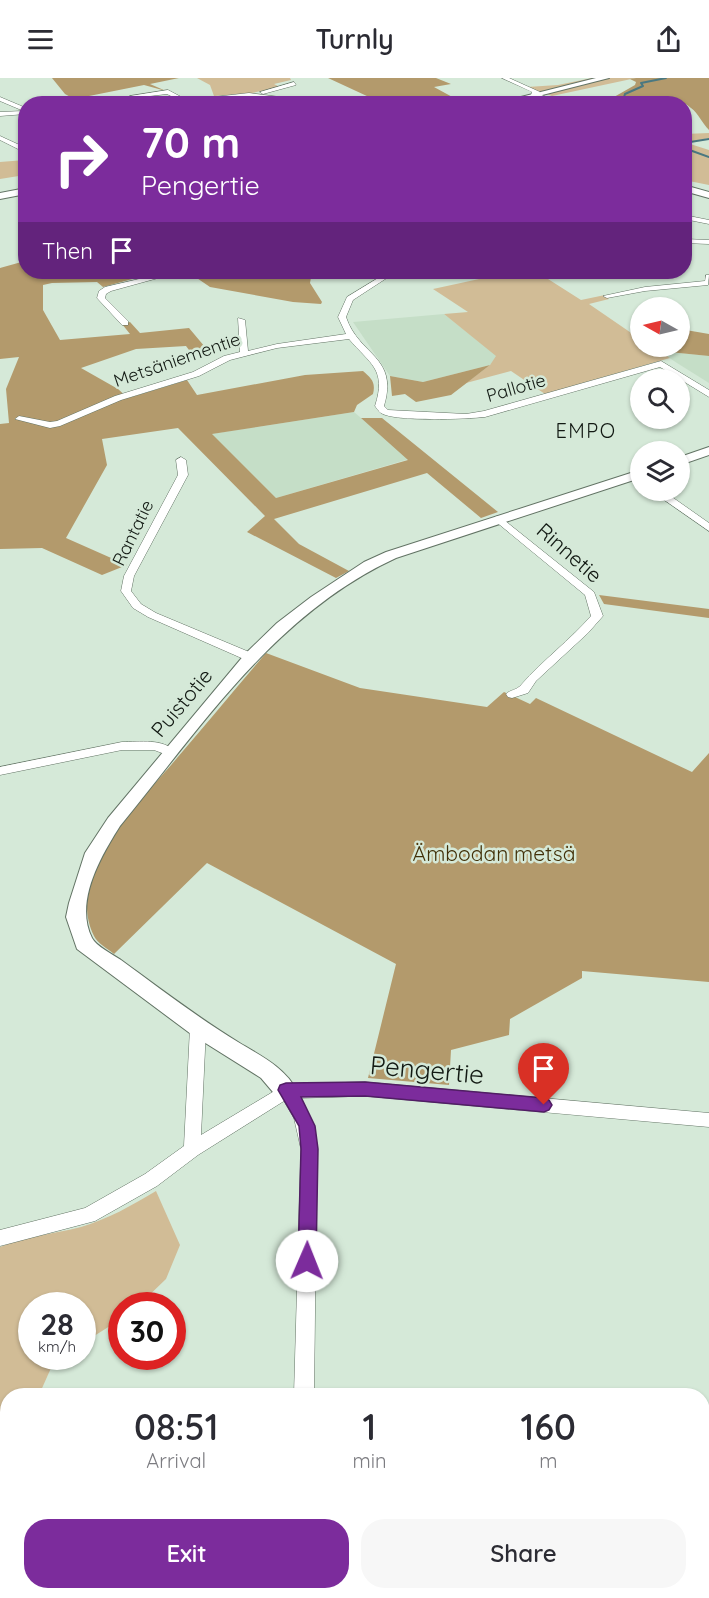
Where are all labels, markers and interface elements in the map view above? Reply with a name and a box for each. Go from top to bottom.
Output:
text: Turnly [315,22,394,56]
icon: menu [24,23,57,56]
icon: share [652,23,685,56]
text: 70 m [141,116,240,169]
icon: right [42,120,120,198]
text: Pengertie [141,168,260,202]
icon: arrive [105,234,138,267]
text: Then [42,237,93,265]
north arrow [630,297,690,357]
map controls [630,297,690,501]
street label: Metsäniementie [110,327,243,392]
street label: Pallotie [484,368,548,407]
button: search [630,369,690,429]
district label: EMPO [555,418,617,443]
button: layers [630,441,690,501]
street label: Rantatie [107,496,158,570]
street label: Rinnetie [532,517,608,588]
street label: Puistotie [145,663,218,742]
park label: Ämbodan metsä [413,840,575,866]
pin [518,1043,569,1105]
street label: Pengertie [369,1048,485,1091]
icon: arrive [527,1052,560,1085]
position arrow [275,1229,339,1293]
speed limit sign: 30 [108,1292,186,1370]
text: 28 [40,1305,74,1343]
text: km/h [38,1337,76,1356]
text: 08:51 [134,1404,218,1449]
text: 1 [363,1404,376,1449]
text: 160 [521,1404,576,1449]
text: Arrival [146,1448,206,1473]
text: min [352,1448,387,1473]
text: m [539,1448,557,1473]
button: Exit [24,1519,349,1588]
button: Share [361,1519,686,1588]

